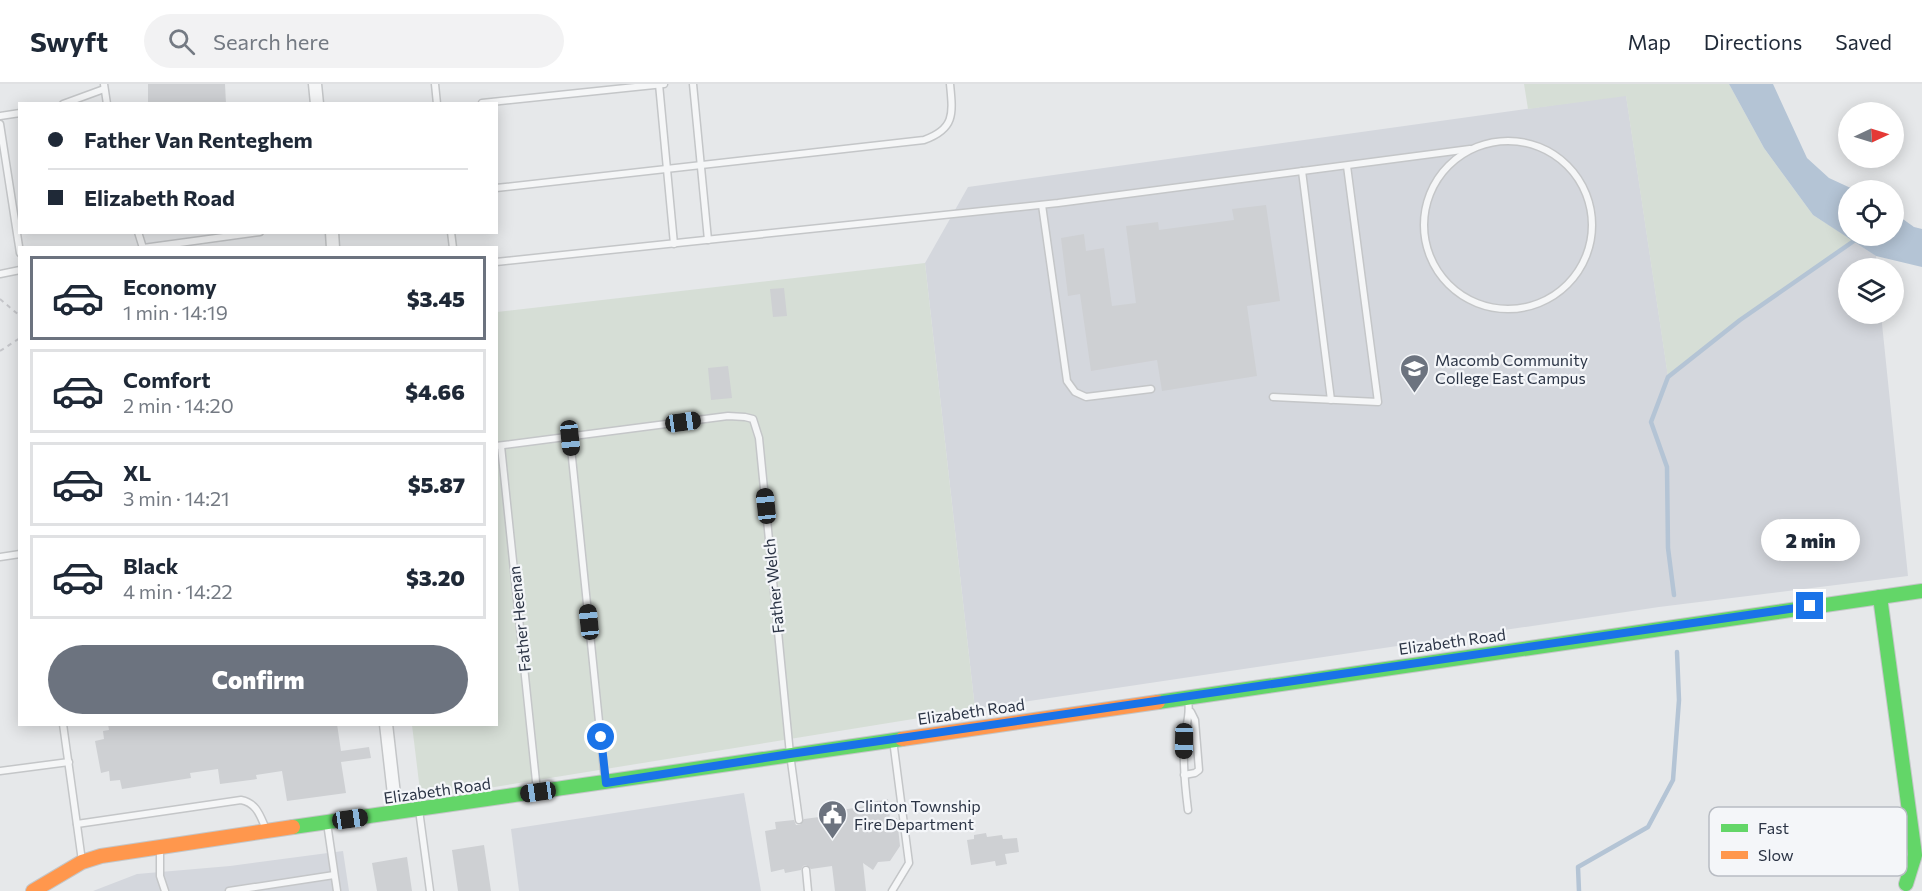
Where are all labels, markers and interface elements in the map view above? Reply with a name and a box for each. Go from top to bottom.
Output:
search box [144,14,564,68]
text: Swyft [30,24,108,58]
icon: search [165,25,198,58]
text: Search here [213,28,329,55]
text: Map [1628,29,1671,54]
text: Directions [1704,29,1802,54]
text: Saved [1835,29,1892,54]
north arrow [1838,102,1904,168]
map controls [1838,102,1904,324]
text: Father Van Renteghem [84,126,313,153]
button: locate [1838,180,1904,246]
text: Elizabeth Road [84,184,235,211]
button: layers [1838,258,1904,324]
icon: car [51,271,105,325]
text: Economy [123,273,217,300]
text: $3.45 [407,285,465,312]
text: 1 min · 14:19 [123,300,228,324]
place label: Macomb Community College East Campus [1435,350,1588,387]
school or university icon: Macomb Community College East Campus [1398,352,1430,394]
icon: car [51,364,105,418]
text: Comfort [123,366,211,393]
text: $4.66 [405,378,465,405]
text: 2 min · 14:20 [123,393,234,417]
car [664,411,702,433]
car [559,419,581,457]
icon: car [51,457,105,511]
text: XL [123,459,151,486]
text: $5.87 [408,471,465,498]
text: 3 min · 14:21 [123,486,230,510]
car [755,487,777,525]
callout: 2 min [1760,519,1860,561]
text: 2 min [1785,528,1836,552]
street label: Father Welch [759,537,787,635]
icon: car [51,550,105,604]
text: Black [123,552,178,579]
text: $3.20 [406,564,465,591]
street label: Father Heenan [504,565,534,673]
text: 4 min · 14:22 [123,579,233,603]
route end [1796,592,1823,619]
car [578,603,600,641]
street label: Elizabeth Road [1397,624,1507,658]
button: Confirm [48,645,468,714]
street label: Elizabeth Road [916,694,1026,728]
route start [587,723,614,750]
car [1175,723,1193,759]
street label: Elizabeth Road [382,773,492,807]
car [519,781,557,803]
place label: Clinton Township Fire Department [854,796,981,833]
public building icon: Clinton Township Fire Department [817,798,849,840]
legend [1709,807,1907,876]
car [331,808,369,830]
text: Fast [1758,818,1789,837]
text: Slow [1758,845,1794,864]

